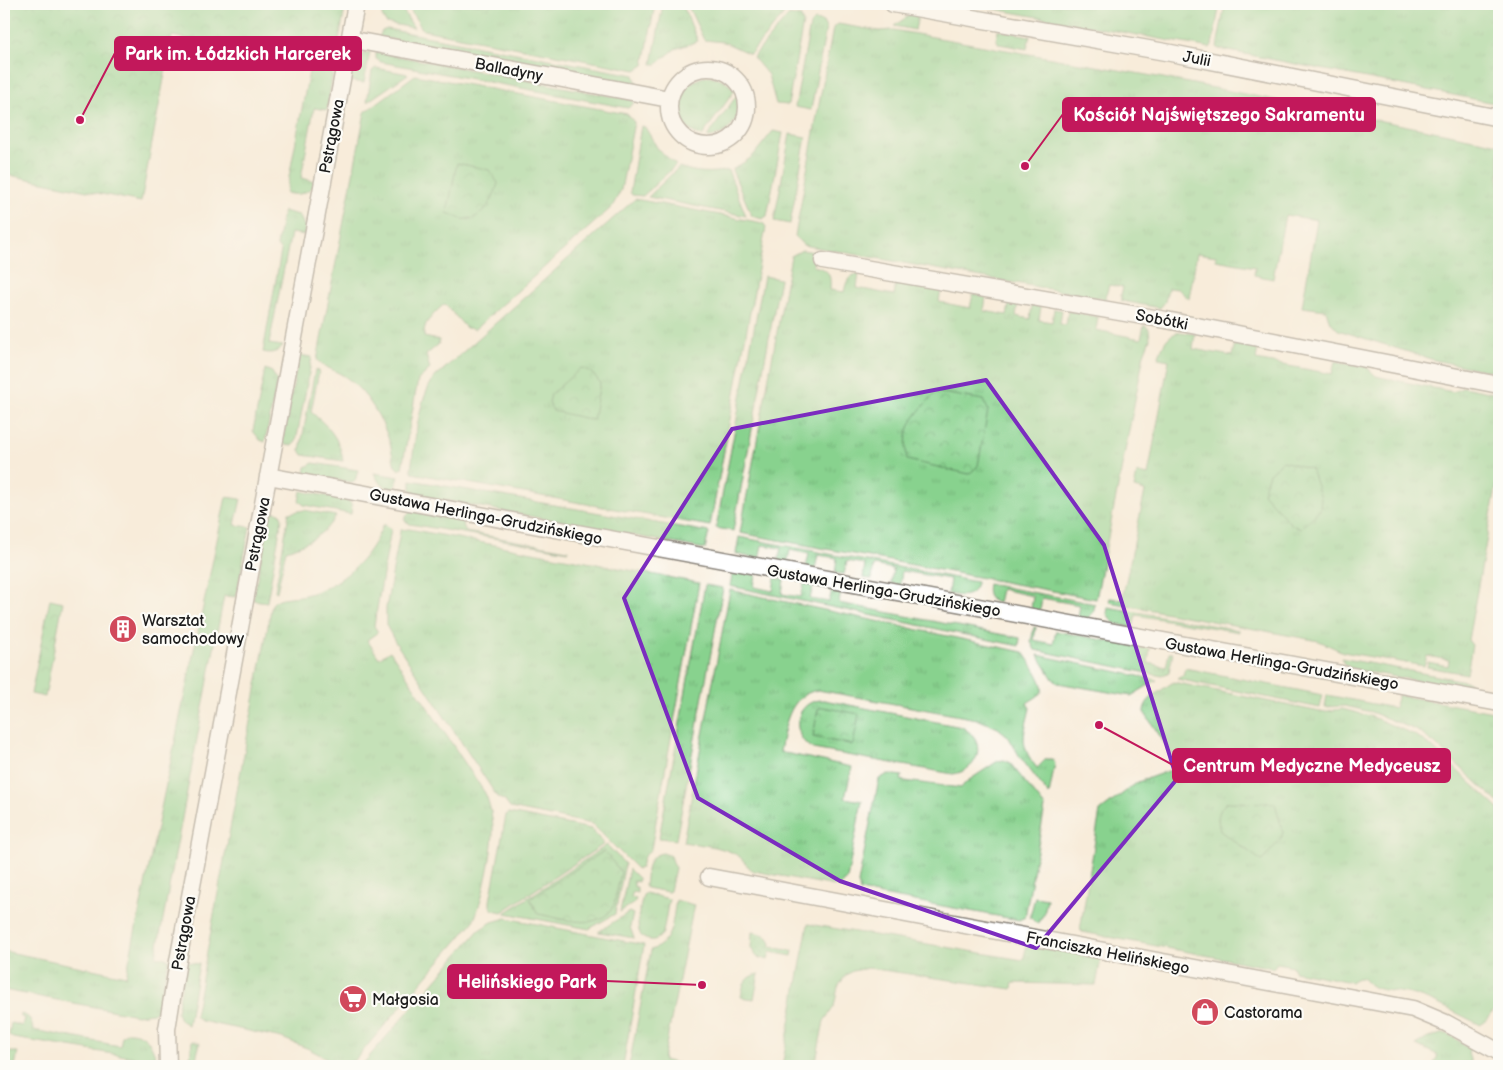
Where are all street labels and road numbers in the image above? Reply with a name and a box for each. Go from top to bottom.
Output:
street label: Julii [1181,47,1212,71]
street label: Balladyny [473,55,545,87]
street label: Pstrągowa [316,97,349,175]
street label: Sobótki [1134,306,1190,335]
street label: Gustawa Herlinga-Grudzińskiego [368,486,604,549]
street label: Pstrągowa [242,495,275,573]
street label: Gustawa Herlinga-Grudzińskiego [765,562,1002,621]
street label: Gustawa Herlinga-Grudzińskiego [1163,635,1400,694]
street label: Pstrągowa [169,894,200,972]
street label: Franciszka Helińskiego [1024,928,1191,979]

